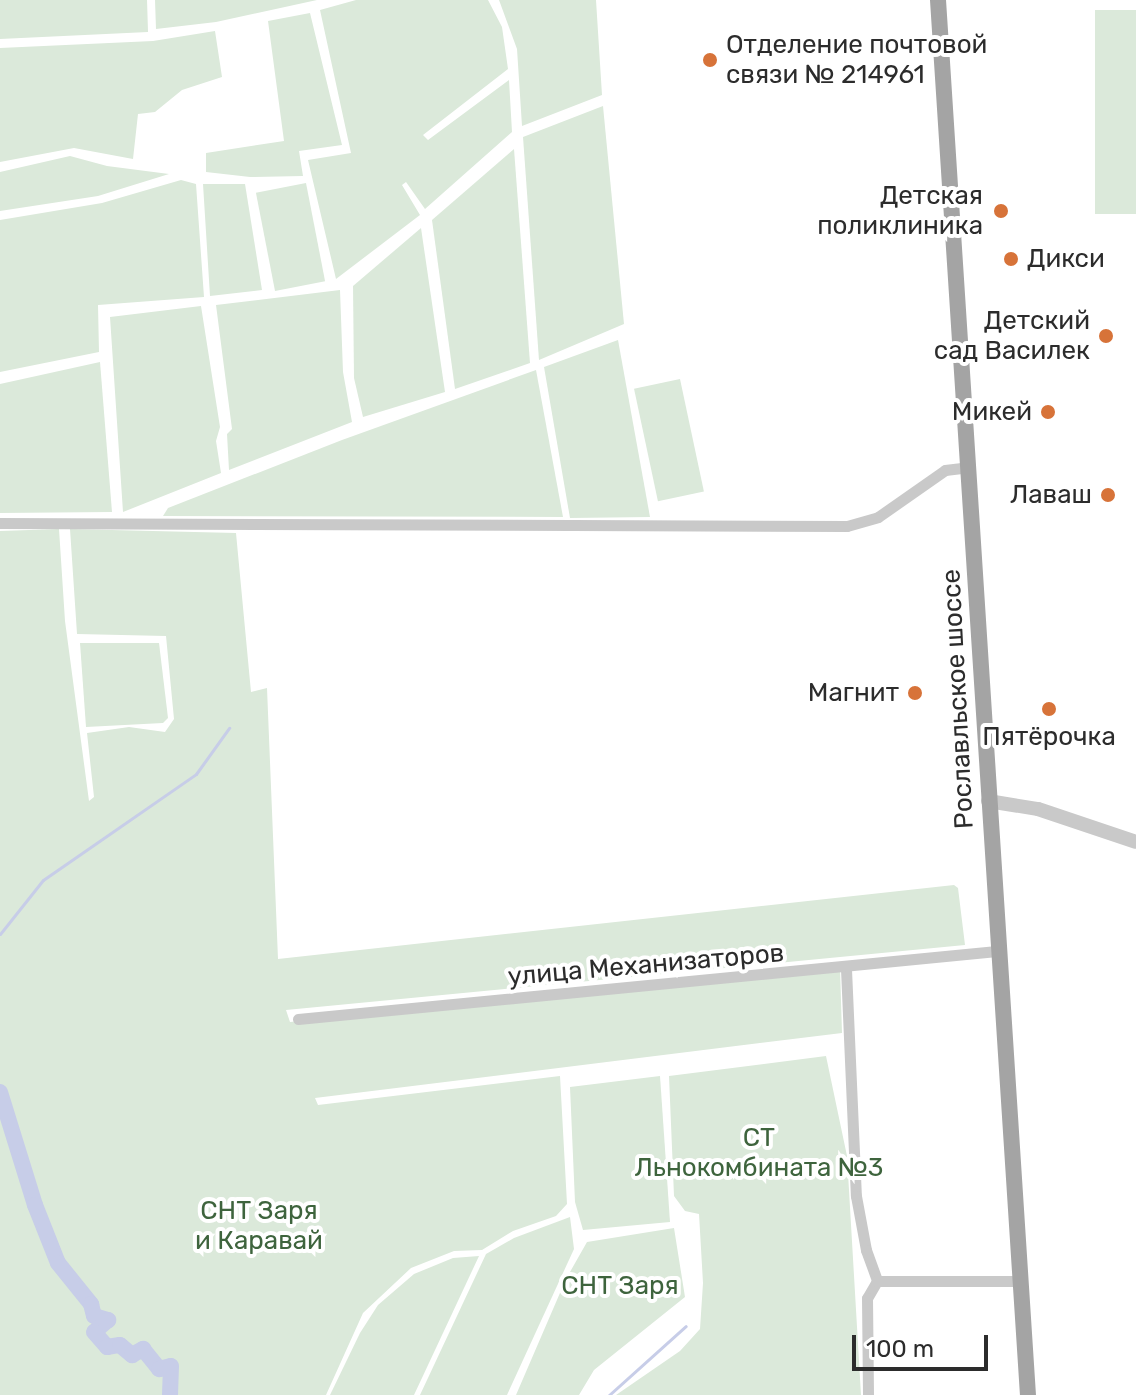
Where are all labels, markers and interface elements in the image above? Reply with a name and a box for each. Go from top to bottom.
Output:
place label: Отделение почтовой связи № 214961 [726,29,987,90]
marker: Отделение почтовой связи № 214961 [701,51,719,69]
place label: Детская поликлиника [817,180,983,242]
marker: Детская поликлиника [990,200,1012,222]
place label: Дикси [1027,243,1105,275]
marker: Дикси [1002,250,1020,268]
place label: Детский сад Василек [934,305,1090,366]
marker: Детский сад Василек [1097,327,1115,345]
place label: Микей [952,396,1032,428]
marker: Микей [1039,403,1057,421]
place label: Лаваш [1010,479,1092,511]
marker: Лаваш [1099,486,1117,504]
street label: Рославльское шоссе [936,568,980,830]
place label: Магнит [808,677,899,709]
marker: Магнит [906,684,924,702]
marker: Пятёрочка [1040,700,1058,718]
place label: Пятёрочка [982,721,1116,753]
street label: улица Механизаторов [507,937,785,993]
park label: СТ Льнокомбината №3 [635,1122,883,1184]
park label: СНТ Заря и Каравай [195,1195,323,1256]
park label: СНТ Заря [561,1270,679,1302]
scale bar [856,1319,992,1369]
text: 100 m [866,1335,934,1363]

